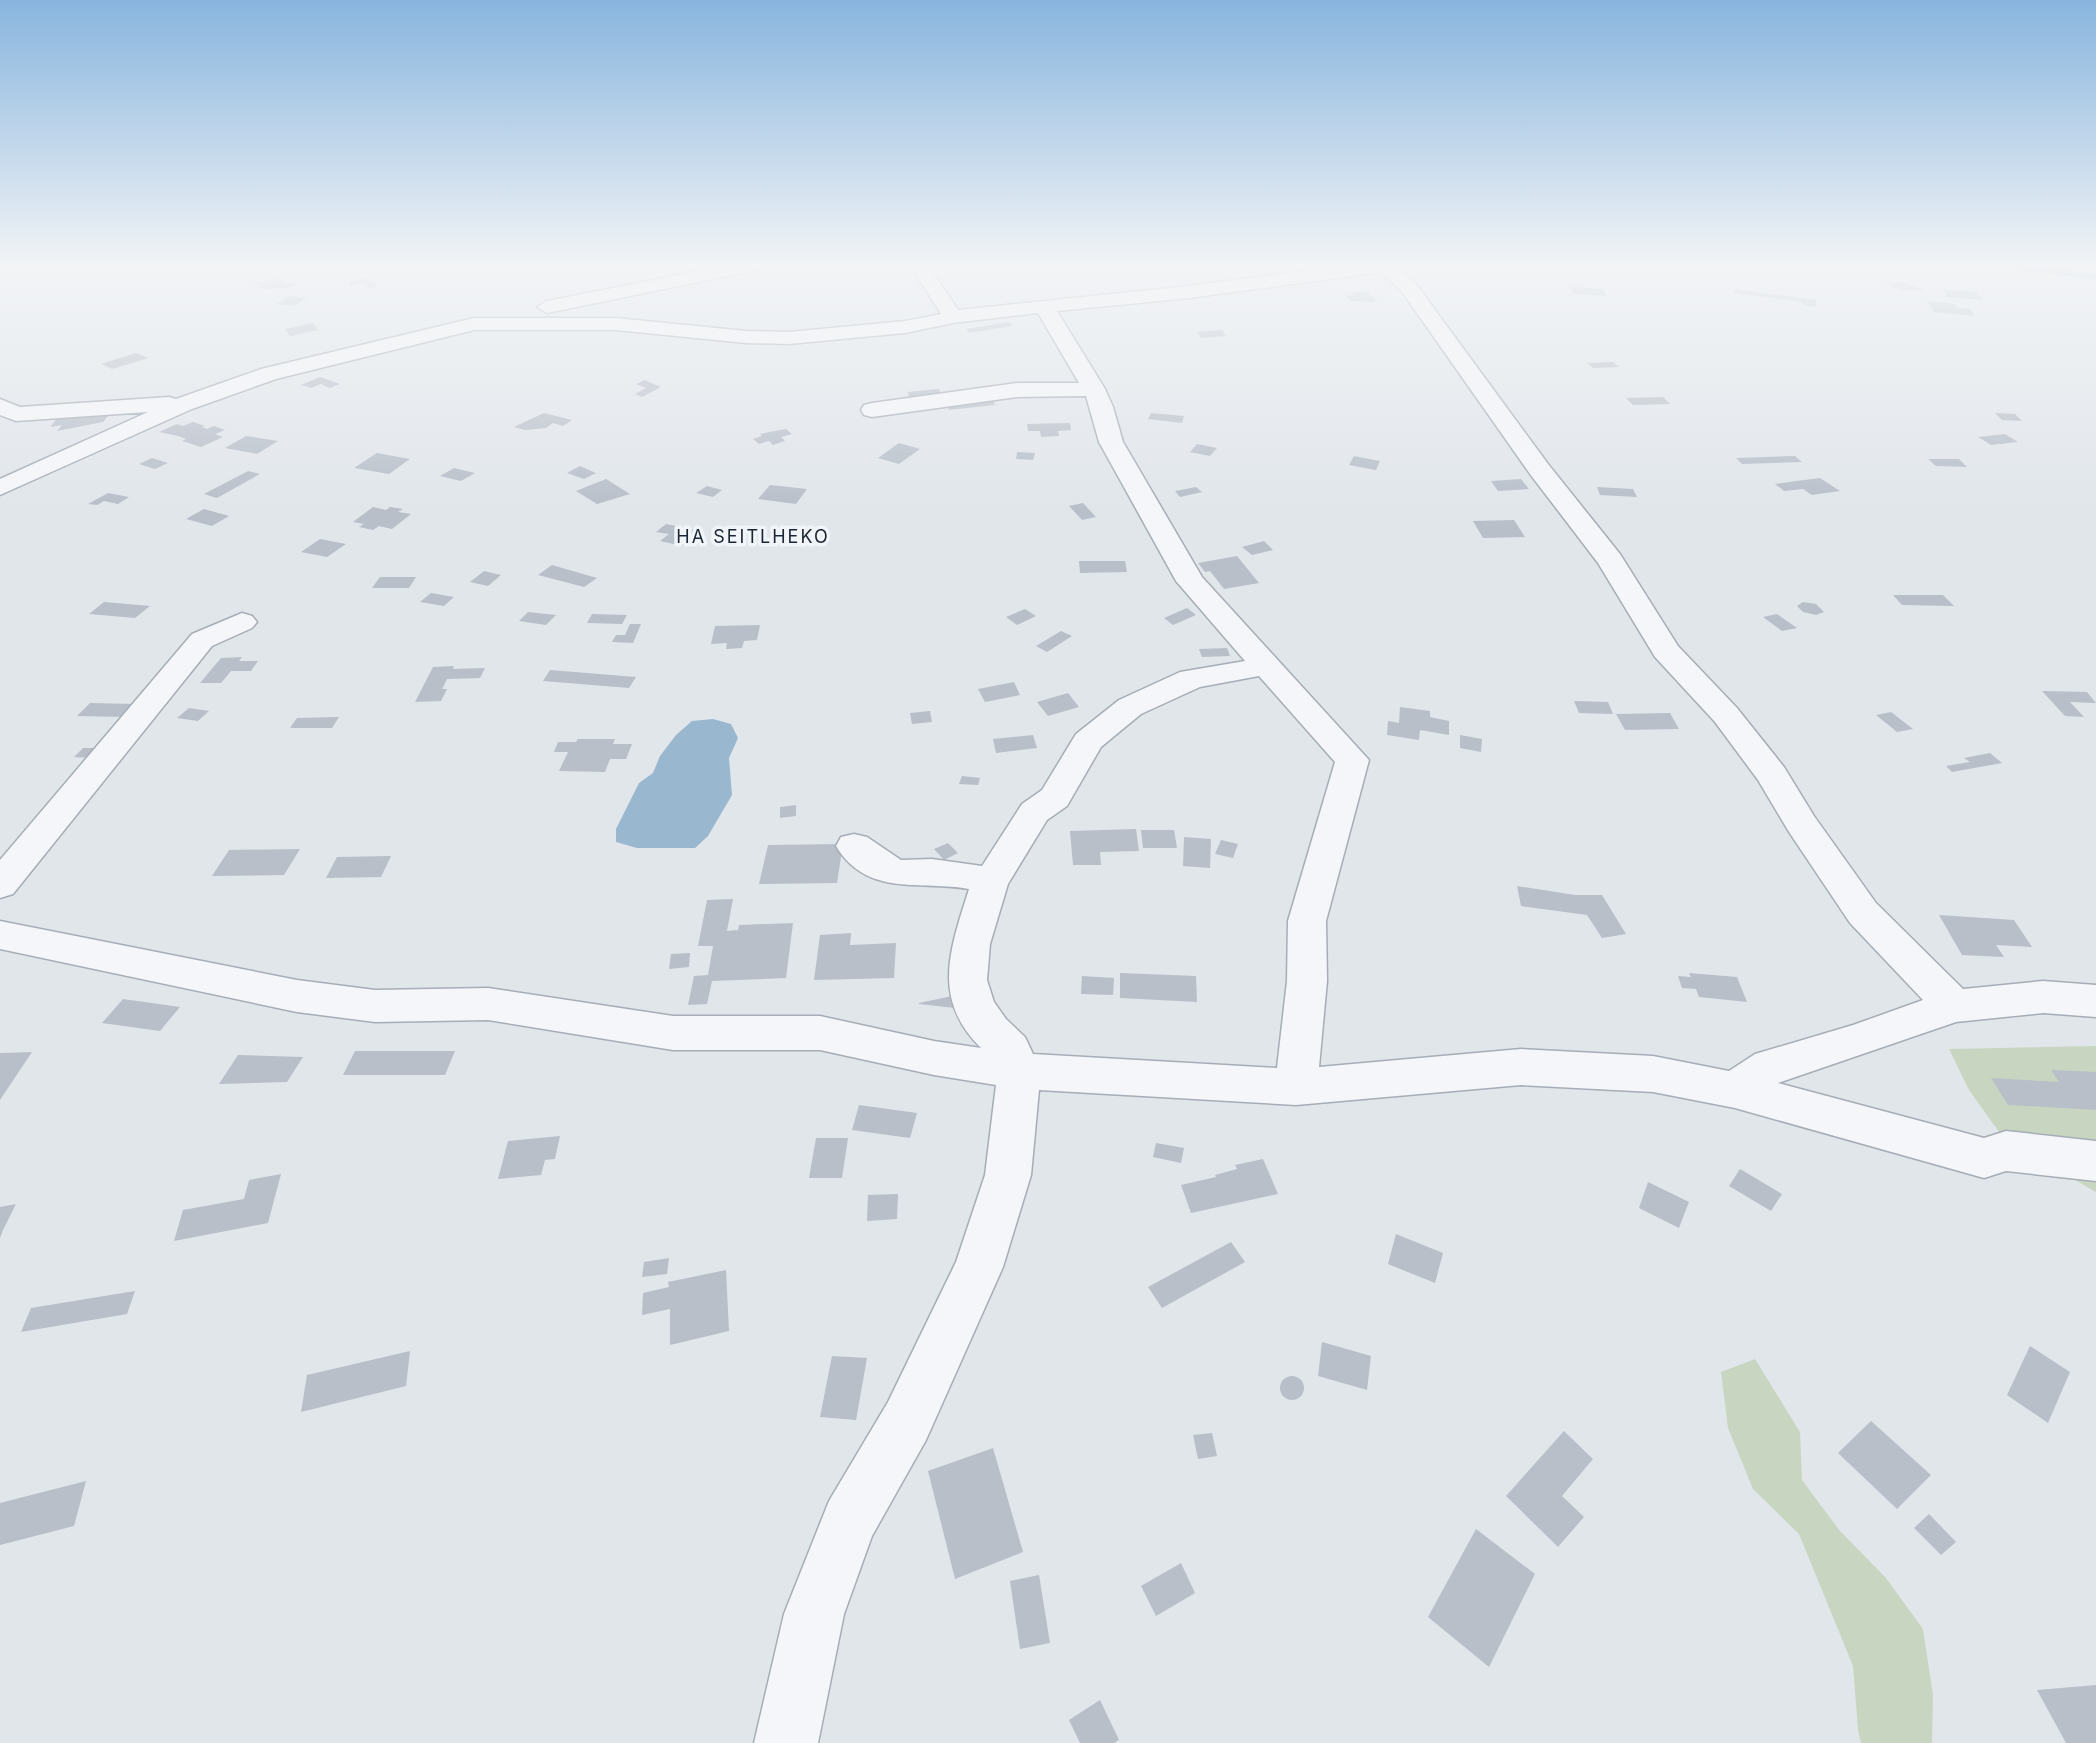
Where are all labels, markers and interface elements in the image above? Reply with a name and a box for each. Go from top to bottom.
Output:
district label: HA SEITLHEKO [676,526,830,547]

